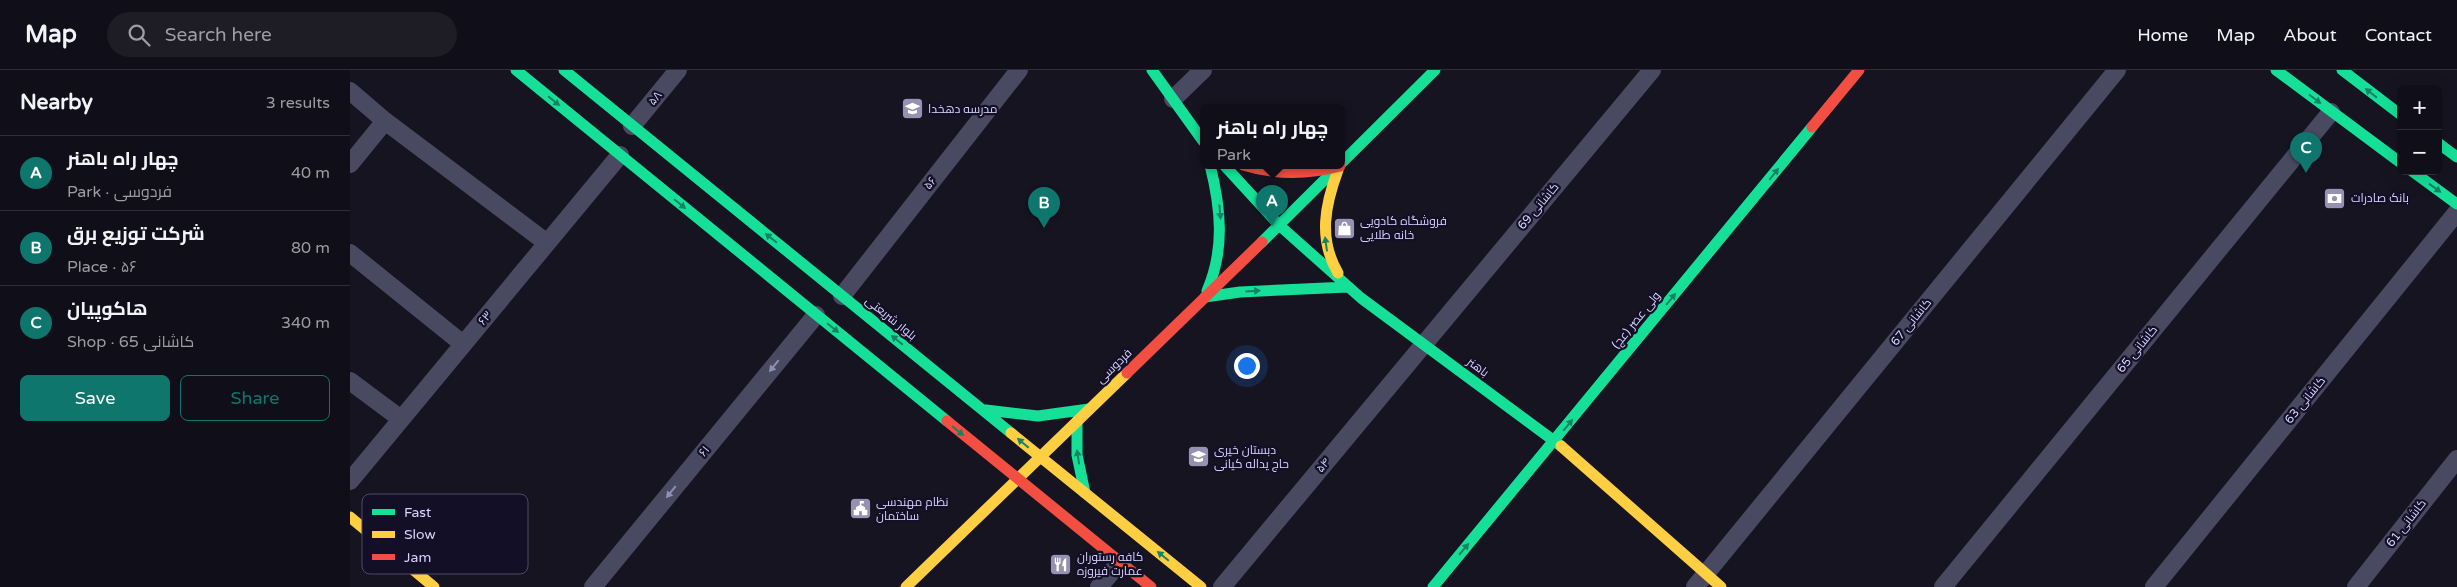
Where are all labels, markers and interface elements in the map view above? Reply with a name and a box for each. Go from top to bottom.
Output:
search box [107,12,457,57]
text: Map [25,20,77,49]
icon: search [125,21,153,49]
text: Search here [165,24,272,46]
text: Home [2137,24,2188,46]
text: Map [2216,24,2255,46]
text: About [2283,24,2337,46]
text: Contact [2365,24,2432,46]
map controls [2397,85,2442,175]
button: + [2397,85,2442,130]
one-way arrow [2365,87,2378,98]
street label: ۵۸ [645,88,665,108]
text: Nearby [20,90,93,115]
text: 3 results [266,93,330,113]
one-way arrow [2308,94,2321,105]
one-way arrow [547,95,560,106]
school or university icon: مدرسه دهخدا [900,97,924,121]
place label: مدرسه دهخدا [928,102,998,116]
popup [1200,104,1345,169]
text: چهار راه باهنر [1217,117,1328,139]
button: − [2397,130,2442,175]
pin: C [2290,132,2322,173]
text: Park [1217,145,1251,165]
text: چهار راه باهنر [67,148,178,170]
text: A [30,163,42,183]
text: 40 m [291,163,330,183]
one-way arrow [1769,167,1780,180]
street label: ۵۶ [921,174,939,192]
street label: کاشانی 69 [1514,180,1562,232]
text: Park · فردوسی [67,182,172,202]
one-way arrow [2428,183,2442,193]
pin: A [1256,185,1288,226]
bank icon: بانک صادرات [2323,186,2347,210]
pin: B [1028,187,1060,228]
place label: بانک صادرات [2351,191,2409,205]
one-way arrow [673,198,686,209]
one-way arrow [1216,205,1224,221]
place label: فروشگاه کادویی خانه طلایی [1360,214,1447,242]
shop icon: فروشگاه کادویی خانه طلایی [1332,216,1356,240]
text: شرکت توزیع برق [67,223,205,245]
one-way arrow [765,233,778,244]
one-way arrow [1322,236,1330,252]
text: B [30,238,42,258]
text: 80 m [291,238,330,258]
text: Place · ۵۶ [67,257,137,277]
one-way arrow [1245,287,1261,295]
street label: ولی عصر (عج) [1609,289,1664,352]
street label: بلوار شریعتی [863,293,919,343]
one-way arrow [1666,293,1677,306]
street label: کاشانی 67 [1888,296,1934,348]
text: هاکوپیان [67,298,148,320]
street label: ۶۳ [475,308,495,328]
text: C [30,313,42,333]
text: 340 m [281,313,330,333]
one-way arrow [826,323,839,334]
street label: کاشانی 65 [2114,323,2160,375]
text: Shop · کاشانی 65 [67,332,194,352]
one-way arrow [891,335,904,346]
street label: فردوسی [1093,346,1135,386]
your location [1234,353,1260,379]
street label: باهنر [1464,354,1492,380]
one-way arrow [768,359,779,372]
street label: کاشانی 63 [2282,374,2328,426]
button: Save [20,375,170,421]
button: Share [180,375,330,421]
one-way arrow [1563,419,1574,432]
one-way arrow [952,426,965,437]
one-way arrow [1017,437,1030,448]
street label: ۶۱ [696,443,712,459]
place label: دبستان خیری حاج یداله کیانی [1214,443,1289,472]
school or university icon: دبستان خیری حاج یداله کیانی [1186,445,1210,469]
one-way arrow [1073,449,1081,465]
street label: ۵۴ [1313,455,1333,475]
one-way arrow [666,486,677,498]
legend [362,494,528,574]
place label: نظام مهندسی ساختمان [876,495,948,523]
street label: کاشانی 61 [2383,496,2429,550]
public building icon: نظام مهندسی ساختمان [848,497,872,521]
text: Fast [404,504,432,521]
text: Slow [404,526,436,543]
one-way arrow [1458,544,1470,556]
text: Jam [404,549,431,566]
place label: کافه رستوران عمارت فیروزه [1077,550,1143,578]
one-way arrow [1157,551,1170,562]
restaurant icon: کافه رستوران عمارت فیروزه [1049,552,1073,576]

